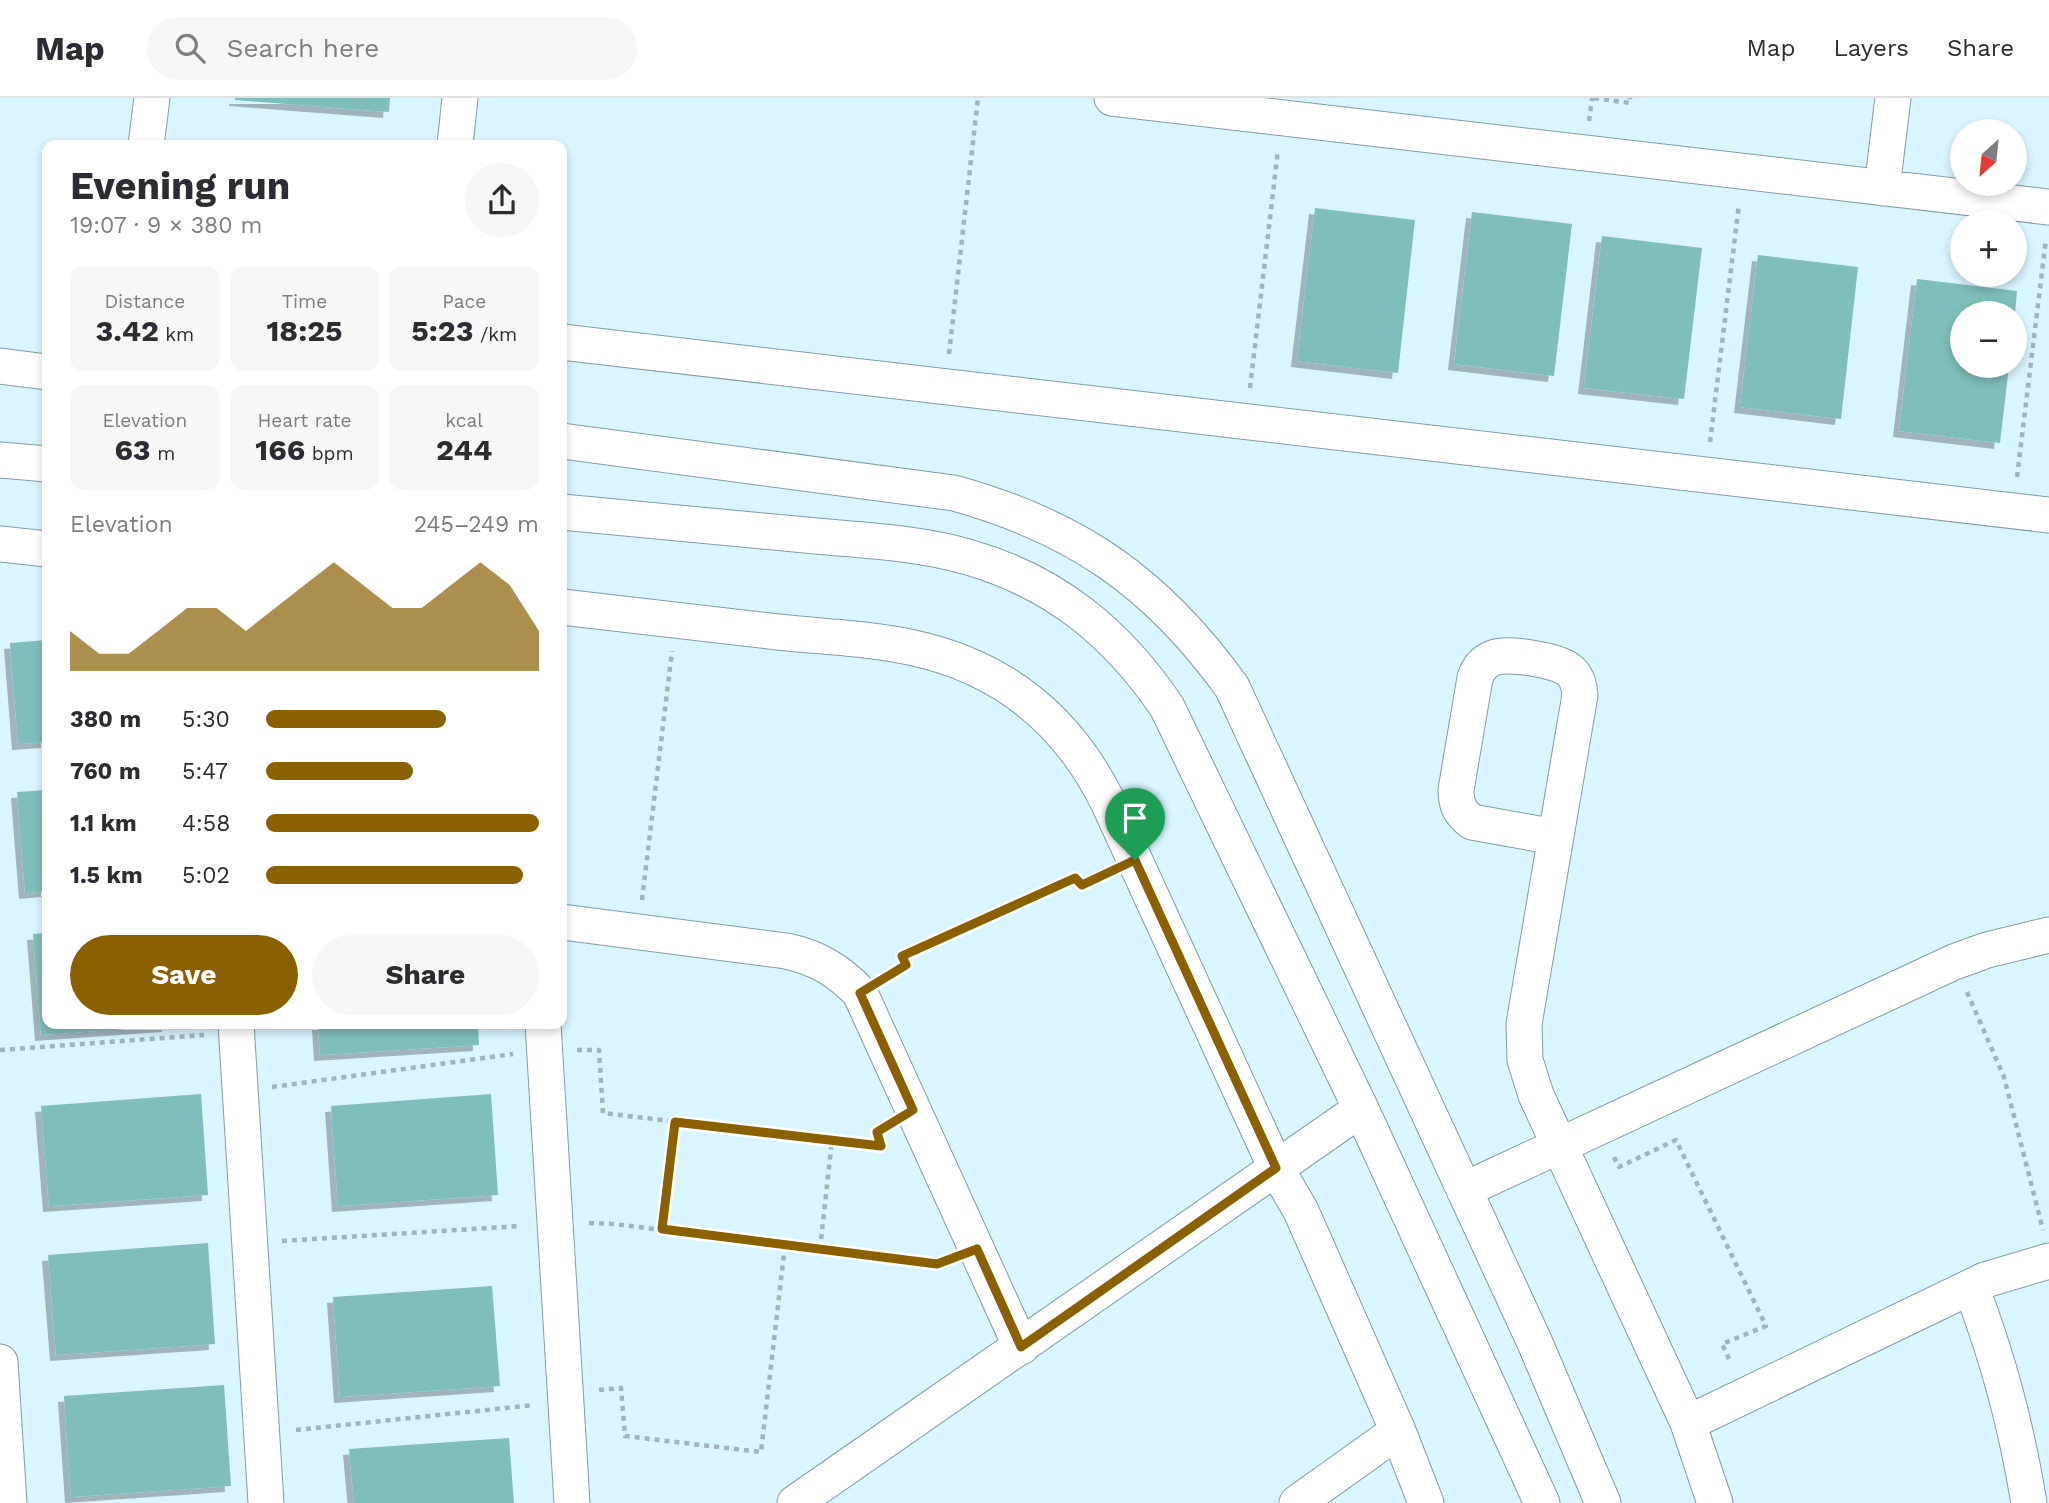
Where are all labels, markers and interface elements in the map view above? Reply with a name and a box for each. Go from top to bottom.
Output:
search box [147,17,637,80]
text: Map [35,29,105,68]
icon: search [171,29,209,67]
text: Search here [227,33,379,63]
text: Map [1747,34,1795,62]
text: Layers [1833,34,1909,62]
text: Share [1947,34,2014,62]
north arrow [1950,119,2026,196]
map controls [1950,119,2027,378]
button: share [465,163,539,237]
text: Evening run [70,164,290,208]
button: + [1950,210,2027,287]
text: 19:07 · 9 × 380 m [70,212,262,239]
text: Distance [104,290,185,313]
text: Time [282,290,327,313]
text: Pace [442,290,486,313]
button: − [1950,301,2027,378]
text: 3.42 [96,313,159,348]
text: 18:25 [266,313,343,348]
text: 5:23 [411,313,473,348]
text: km [159,323,194,346]
text: /km [473,323,517,346]
text: Elevation [102,409,187,432]
text: Heart rate [258,409,351,432]
text: kcal [445,409,483,432]
text: 63 [114,432,151,467]
text: 166 [255,432,305,467]
text: 244 [436,432,492,467]
text: m [151,442,175,465]
text: bpm [305,442,354,465]
text: Elevation [70,511,173,538]
text: 245–249 m [414,511,539,538]
text: 380 m [70,706,141,733]
text: 5:30 [182,706,230,733]
text: 760 m [70,758,141,785]
text: 5:47 [182,758,228,785]
pin [1105,788,1165,860]
icon: arrive [1116,799,1154,837]
text: 1.1 km [70,810,137,837]
text: 4:58 [182,810,230,837]
text: 1.5 km [70,862,143,889]
text: 5:02 [182,862,230,889]
button: Save [70,935,298,1015]
button: Share [312,935,539,1015]

